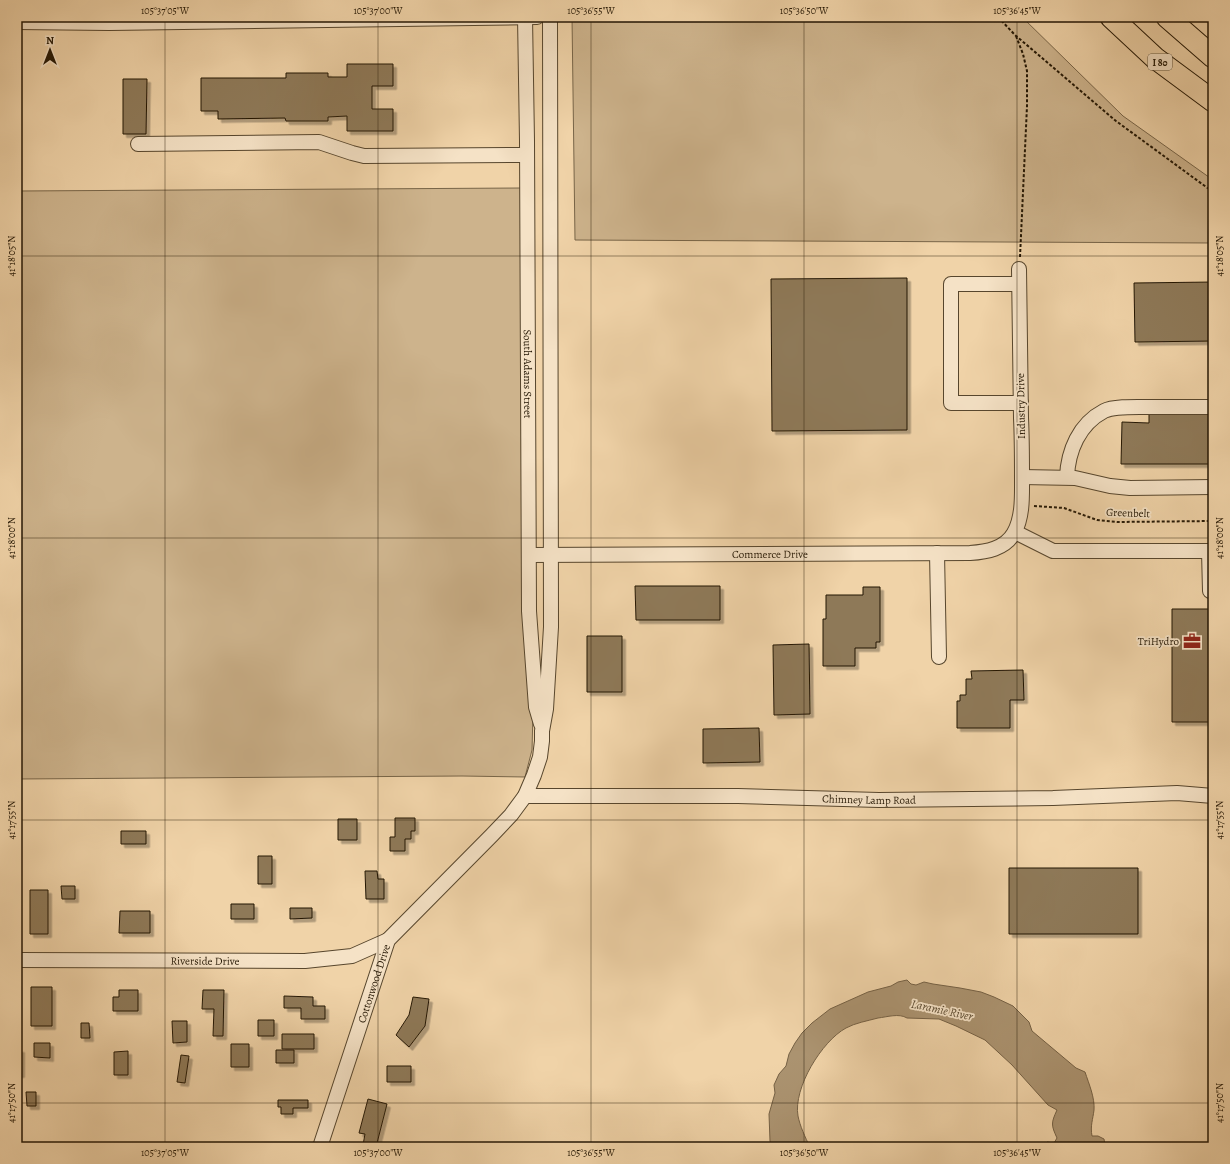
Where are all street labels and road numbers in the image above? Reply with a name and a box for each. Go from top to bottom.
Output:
road number: I 80 [1148,54,1172,70]
street label: South Adams Street [520,329,536,419]
street label: Industry Drive [1013,373,1029,439]
street label: Greenbelt [1106,505,1151,521]
street label: Commerce Drive [732,546,808,562]
street label: Chimney Lamp Road [822,791,916,808]
street label: Cottonwood Drive [354,942,394,1025]
street label: Riverside Drive [170,953,240,968]

